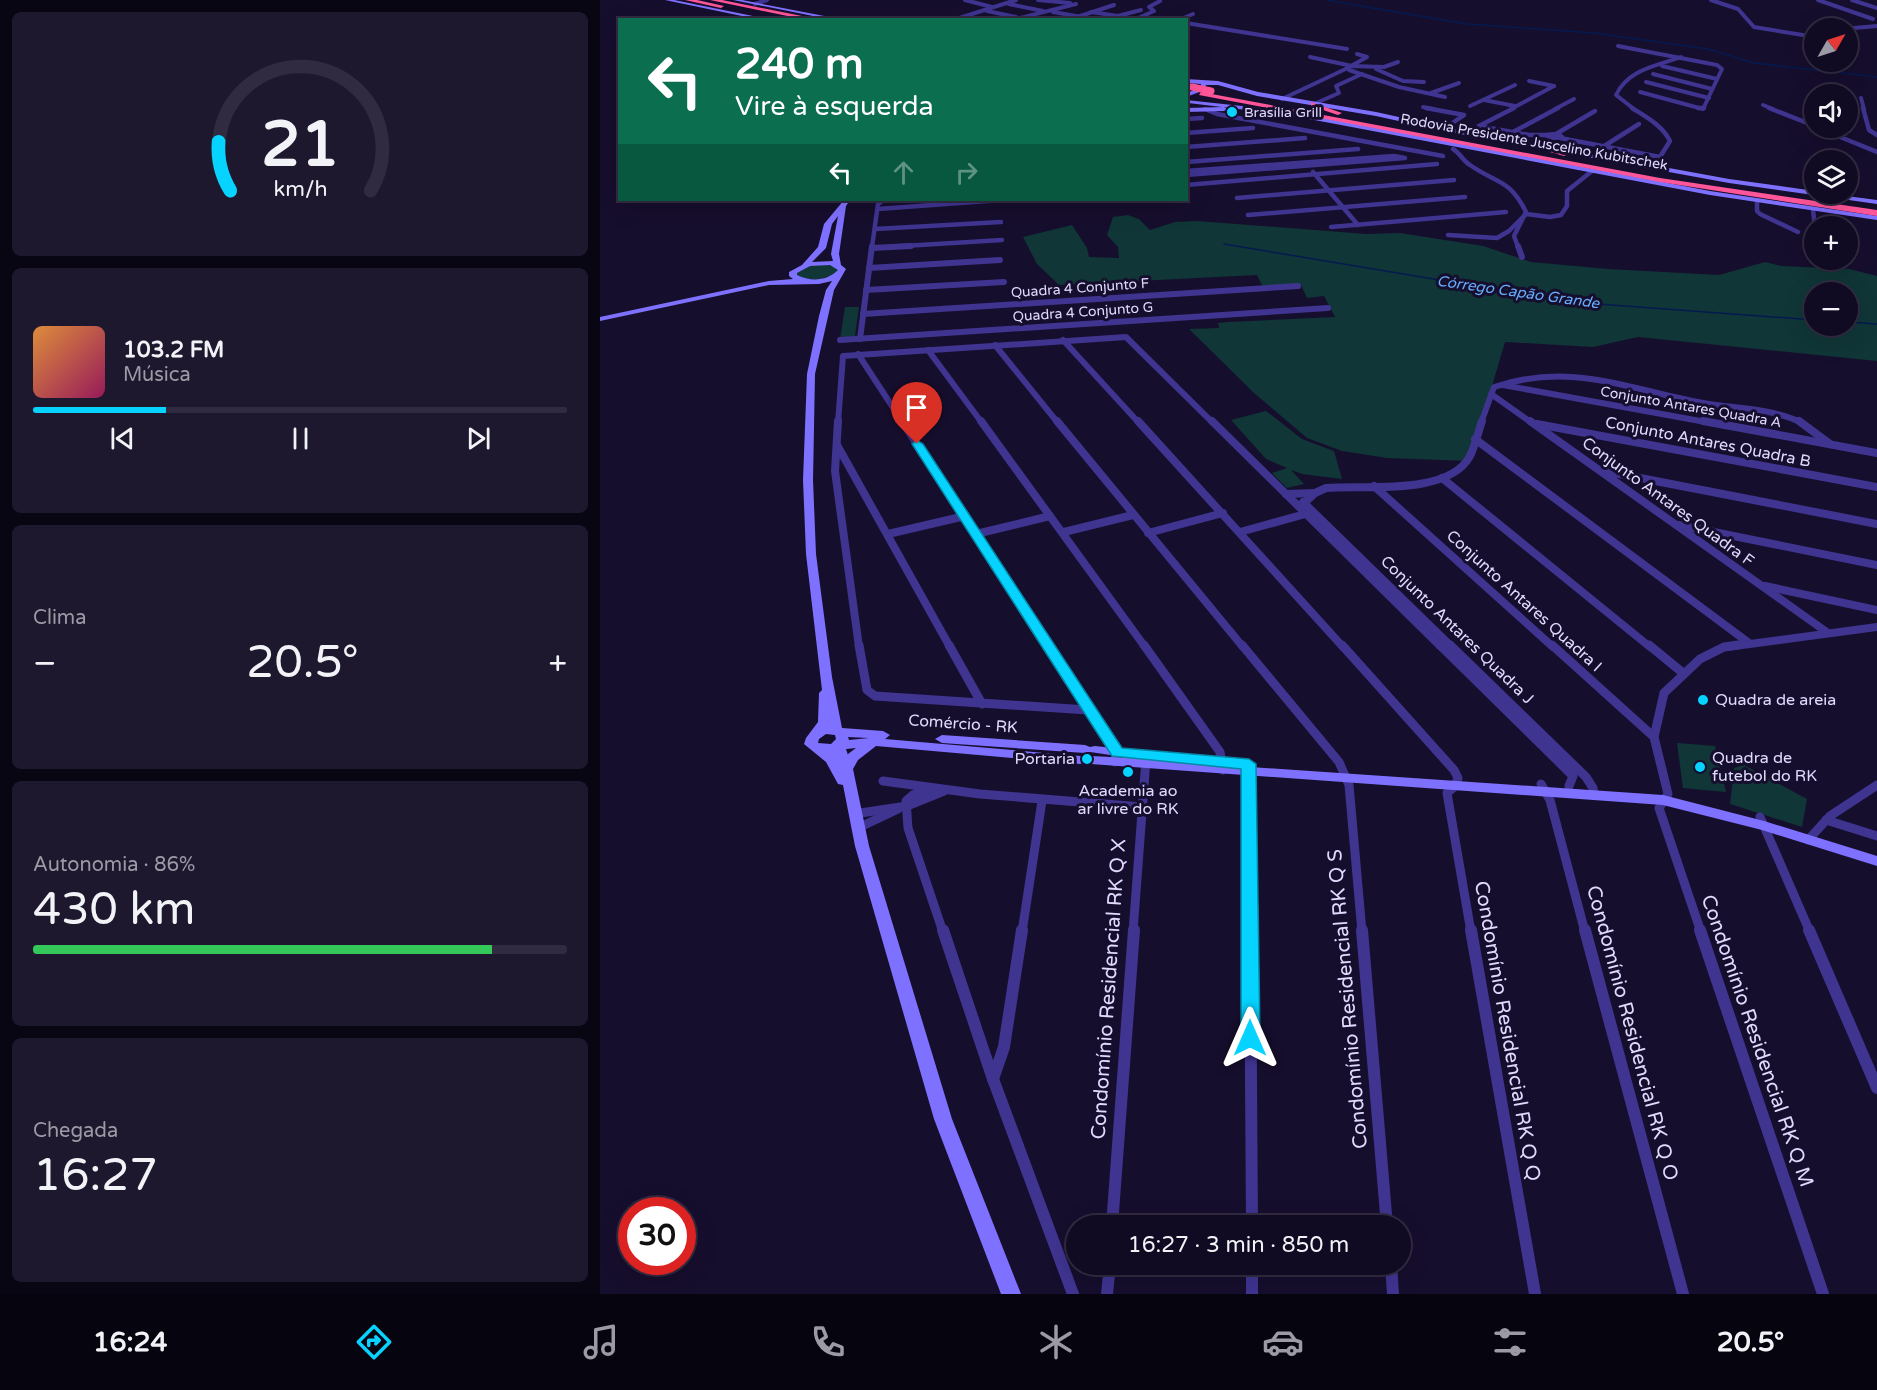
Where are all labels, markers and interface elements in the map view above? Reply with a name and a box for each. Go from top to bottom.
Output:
north arrow [1804,18,1858,72]
map controls [1804,18,1858,336]
text: 240 m [735,39,864,90]
icon: left [636,42,714,120]
button: sound [1804,84,1858,138]
text: Vire à esquerda [735,90,934,123]
place label: Brasília Grill [1244,104,1322,121]
marker: Brasília Grill [1225,105,1239,119]
text: 21 [261,108,339,183]
street label: Rodovia Presidente Juscelino Kubitschek [1399,110,1669,174]
button: layers [1804,150,1858,204]
icon: left [824,156,857,189]
icon: ahead [887,156,920,189]
icon: right [950,156,983,189]
text: km/h [273,177,327,203]
button: + [1804,216,1858,270]
water label: Córrego Capão Grande [1436,272,1602,313]
street label: Quadra 4 Conjunto F [1010,275,1150,301]
button: − [1804,282,1858,336]
street label: Quadra 4 Conjunto G [1012,299,1154,325]
text: 103.2 FM [123,337,224,363]
text: Música [123,363,191,387]
pin [891,382,942,444]
street label: Conjunto Antares Quadra A [1599,383,1783,431]
icon: arrive [900,391,933,424]
street label: Conjunto Antares Quadra B [1604,412,1812,472]
icon: previous [106,422,139,455]
icon: pause [284,422,317,455]
icon: next [462,422,495,455]
street label: Conjunto Antares Quadra F [1578,433,1758,571]
street label: Conjunto Antares Quadra I [1442,526,1606,676]
street label: Conjunto Antares Quadra J [1376,552,1538,708]
text: Clima [33,606,86,630]
text: 20.5° [246,636,359,690]
text: − [33,644,57,683]
text: + [548,644,567,683]
place label: Quadra de areia [1715,690,1836,710]
marker: Quadra de areia [1696,693,1710,707]
street label: Comércio - RK [908,710,1019,738]
place label: Quadra de futebol do RK [1712,748,1817,786]
place label: Portaria [1014,749,1075,769]
marker: Portaria [1080,752,1094,766]
marker: Quadra de futebol do RK [1693,760,1707,774]
marker: Academia ao ar livre do RK [1121,765,1135,779]
place label: Academia ao ar livre do RK [1078,781,1179,819]
street label: Condomínio Residencial RK Q X [1087,838,1131,1140]
street label: Condomínio Residencial RK Q S [1323,848,1373,1150]
text: Autonomia · 86% [33,853,195,877]
street label: Condomínio Residencial RK Q Q [1469,879,1545,1183]
text: 430 km [33,883,195,937]
street label: Condomínio Residencial RK Q O [1581,883,1683,1183]
street label: Condomínio Residencial RK Q M [1696,892,1818,1190]
position arrow [1218,1006,1282,1070]
text: Chegada [33,1119,118,1143]
text: 16:27 [33,1149,158,1203]
speed limit sign: 30 [618,1197,696,1275]
text: 16:27 · 3 min · 850 m [1128,1232,1349,1258]
icon: directions [353,1321,395,1363]
icon: music [580,1321,622,1363]
icon: phone [807,1321,849,1363]
icon: climate [1035,1321,1077,1363]
icon: car [1262,1321,1304,1363]
icon: filters [1489,1321,1531,1363]
text: 16:24 [93,1326,168,1359]
text: 20.5° [1717,1326,1784,1359]

